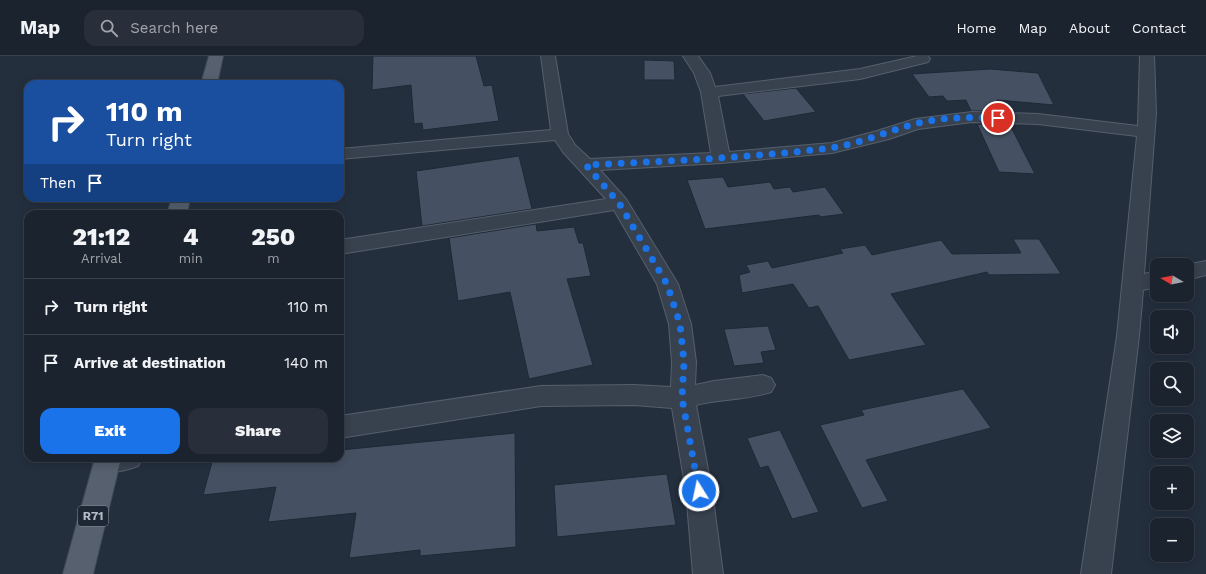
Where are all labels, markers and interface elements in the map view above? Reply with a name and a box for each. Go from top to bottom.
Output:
search box [84,10,364,46]
text: Map [20,16,60,39]
icon: search [98,17,120,39]
text: Search here [130,19,218,37]
text: Home [956,20,996,36]
text: Map [1018,20,1047,36]
text: About [1069,20,1110,36]
text: Contact [1132,20,1186,36]
text: 110 m [106,95,183,128]
icon: right [40,96,92,148]
pin [981,101,1015,135]
icon: arrive [987,107,1009,129]
text: Turn right [106,129,192,150]
icon: arrive [84,172,106,194]
text: Then [40,174,76,192]
text: 21:12 [73,223,130,251]
text: 4 [183,223,199,251]
text: 250 [251,223,295,251]
text: Arrival [81,251,122,266]
text: min [179,251,203,266]
text: m [267,251,280,266]
north arrow [1150,258,1194,302]
map controls [1150,258,1194,562]
icon: right [40,296,62,318]
text: Turn right [74,298,147,316]
text: 110 m [288,298,328,316]
button: sound [1150,310,1194,354]
icon: arrive [40,352,62,374]
text: Arrive at destination [74,354,226,372]
text: 140 m [284,354,328,372]
button: search [1150,362,1194,406]
button: Exit [40,408,180,454]
button: Share [188,408,328,454]
button: layers [1150,414,1194,458]
button: + [1150,466,1194,510]
position arrow [678,470,720,512]
road number: R71 [78,506,108,526]
button: − [1150,518,1194,562]

